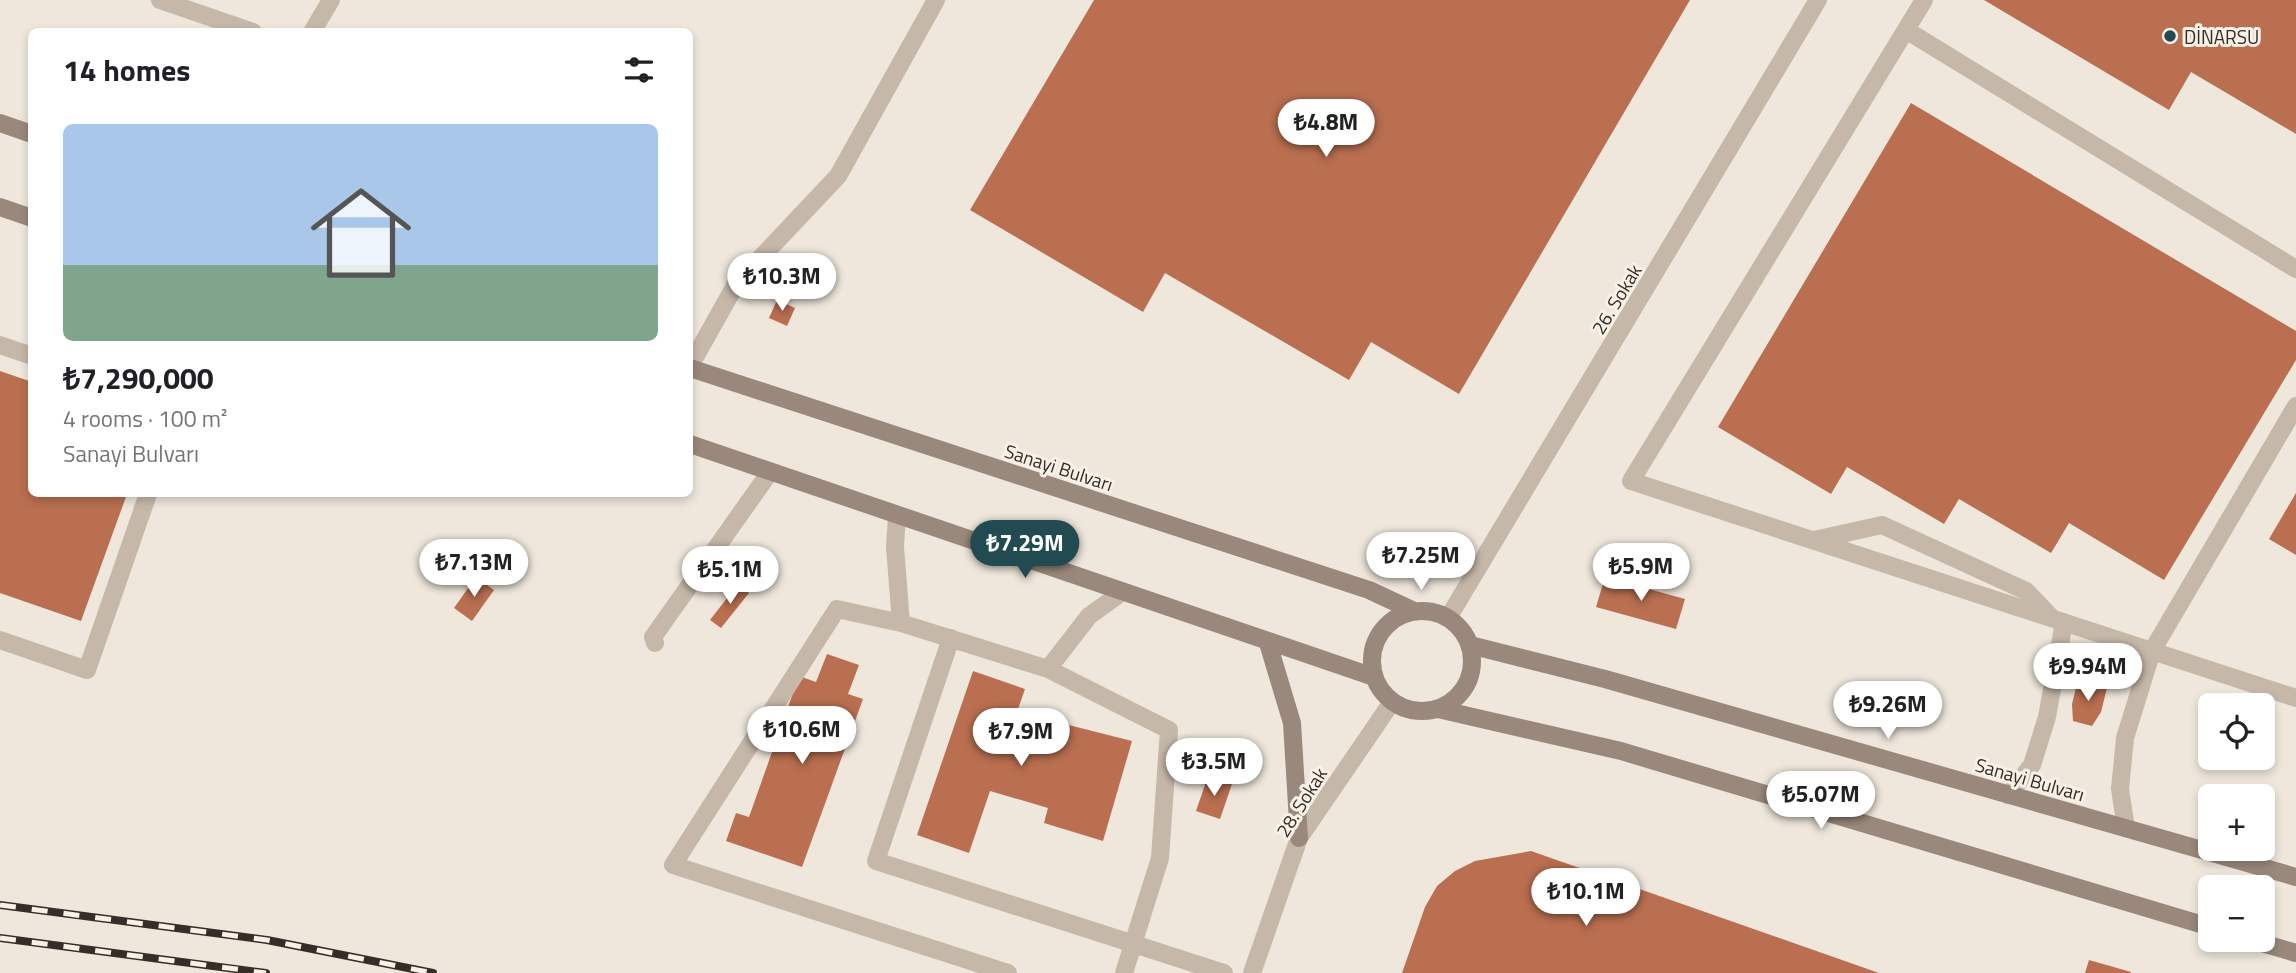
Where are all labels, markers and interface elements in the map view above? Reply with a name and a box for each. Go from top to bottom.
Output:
place label: DİNARSU [2184,22,2259,51]
marker: DİNARSU [2162,28,2178,44]
text: 14 homes [63,47,190,93]
icon: filters [620,51,658,89]
pin: ₺4.8M [1277,100,1375,159]
text: ₺4.8M [1294,104,1358,139]
icon: home [298,170,424,296]
pin: ₺10.3M [725,254,839,313]
text: ₺10.3M [743,258,821,293]
street label: 26. Sokak [1584,258,1648,340]
text: ₺7,290,000 [63,355,214,401]
text: 4 rooms · 100 m² [63,401,227,436]
text: Sanayi Bulvarı [63,436,199,471]
street label: Sanayi Bulvarı [1001,436,1117,498]
pin: ₺7.29M [968,520,1082,580]
text: ₺7.29M [986,525,1064,560]
pin: ₺7.25M [1364,532,1478,592]
text: ₺7.25M [1382,537,1460,572]
pin: ₺7.13M [417,540,531,599]
text: ₺7.13M [435,544,513,579]
pin: ₺5.9M [1592,544,1690,603]
pin: ₺5.1M [681,546,779,606]
text: ₺5.9M [1609,548,1673,583]
text: ₺5.1M [698,551,762,586]
pin: ₺9.94M [2031,644,2145,703]
text: ₺9.94M [2049,648,2127,683]
pin: ₺9.26M [1831,682,1945,741]
text: ₺9.26M [1849,686,1927,721]
map controls [2198,693,2275,952]
button: locate [2198,693,2275,770]
pin: ₺10.6M [745,706,859,766]
pin: ₺7.9M [972,708,1070,768]
text: ₺10.6M [763,711,841,746]
text: ₺7.9M [989,713,1053,748]
pin: ₺3.5M [1165,738,1263,798]
text: ₺3.5M [1182,743,1246,778]
street label: Sanayi Bulvarı [1972,750,2088,808]
street label: 28. Sokak [1268,761,1334,843]
pin: ₺5.07M [1764,772,1878,831]
text: ₺5.07M [1782,776,1860,811]
button: + [2198,784,2275,861]
pin: ₺10.1M [1529,869,1643,928]
text: ₺10.1M [1547,873,1625,908]
button: − [2198,875,2275,952]

